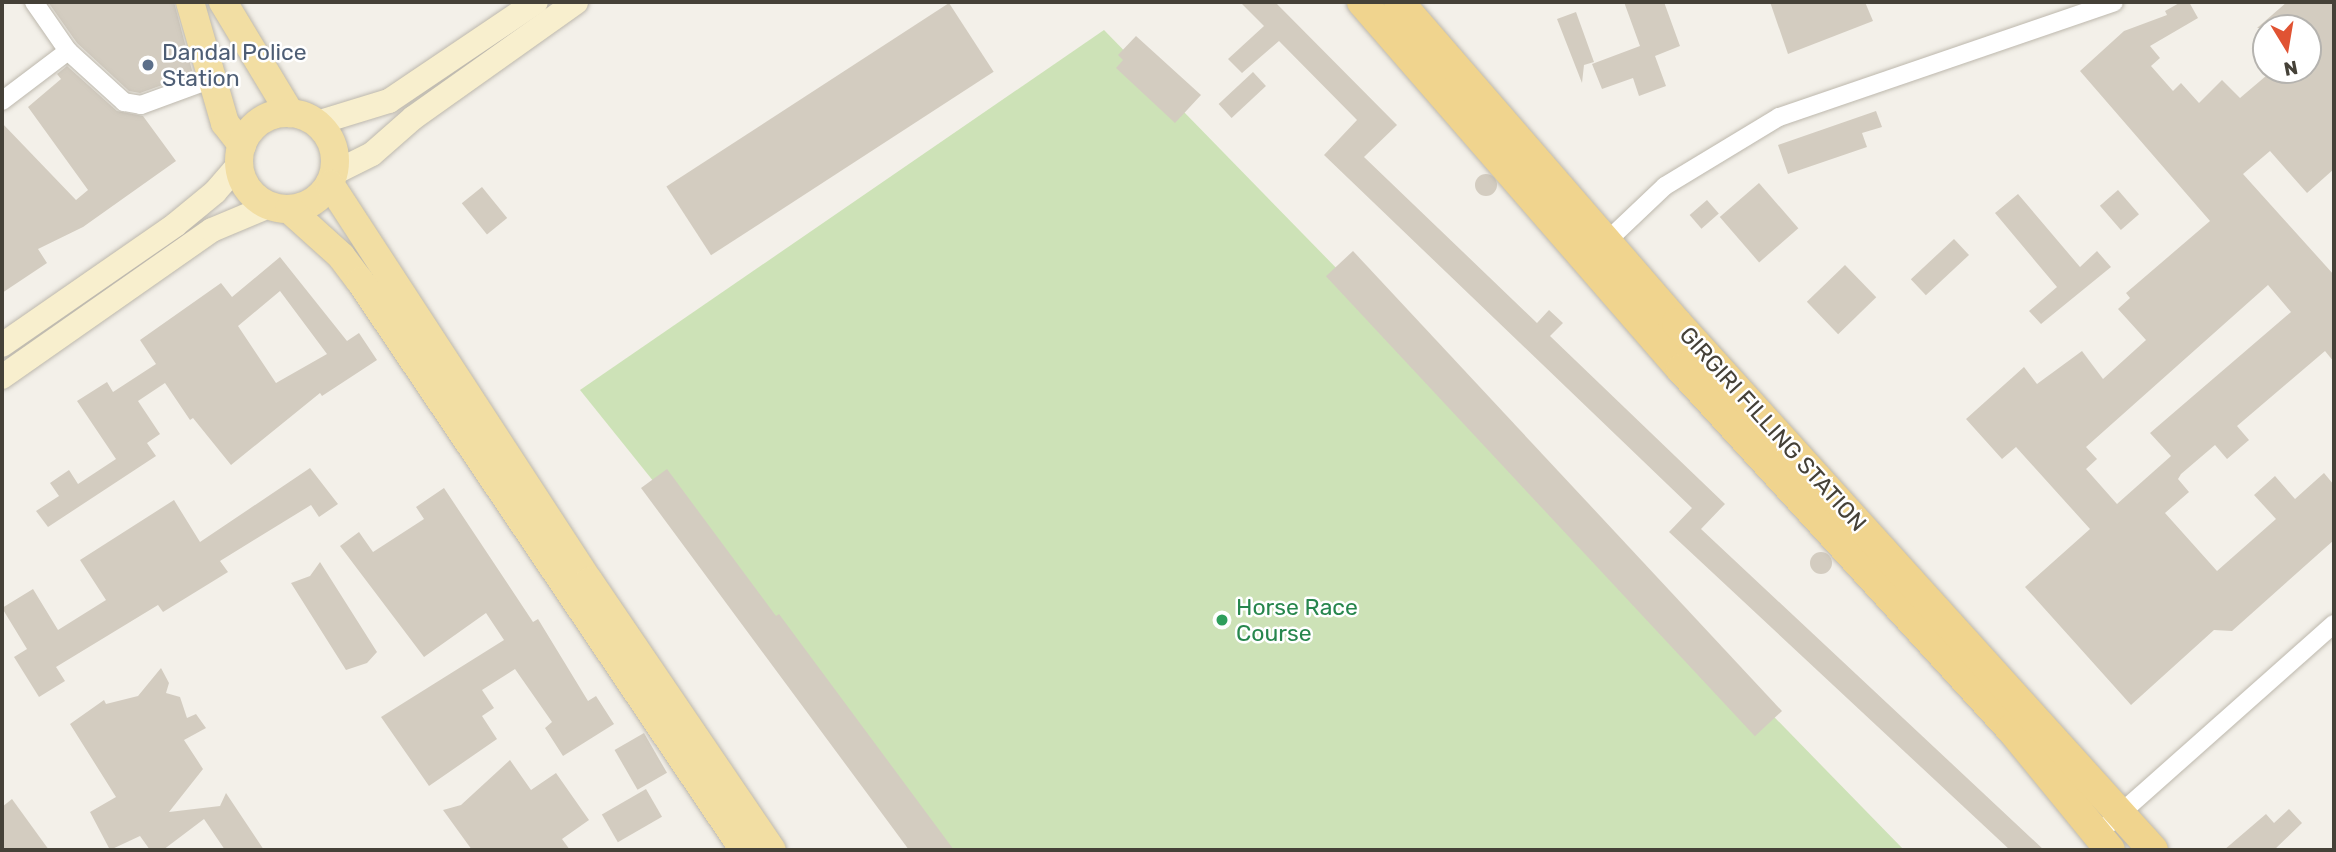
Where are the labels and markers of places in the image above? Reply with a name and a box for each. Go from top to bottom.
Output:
place label: Dandal Police Station [162,38,307,92]
marker: Dandal Police Station [140,57,156,73]
place label: Horse Race Course [1236,593,1358,647]
marker: Horse Race Course [1214,612,1230,628]

